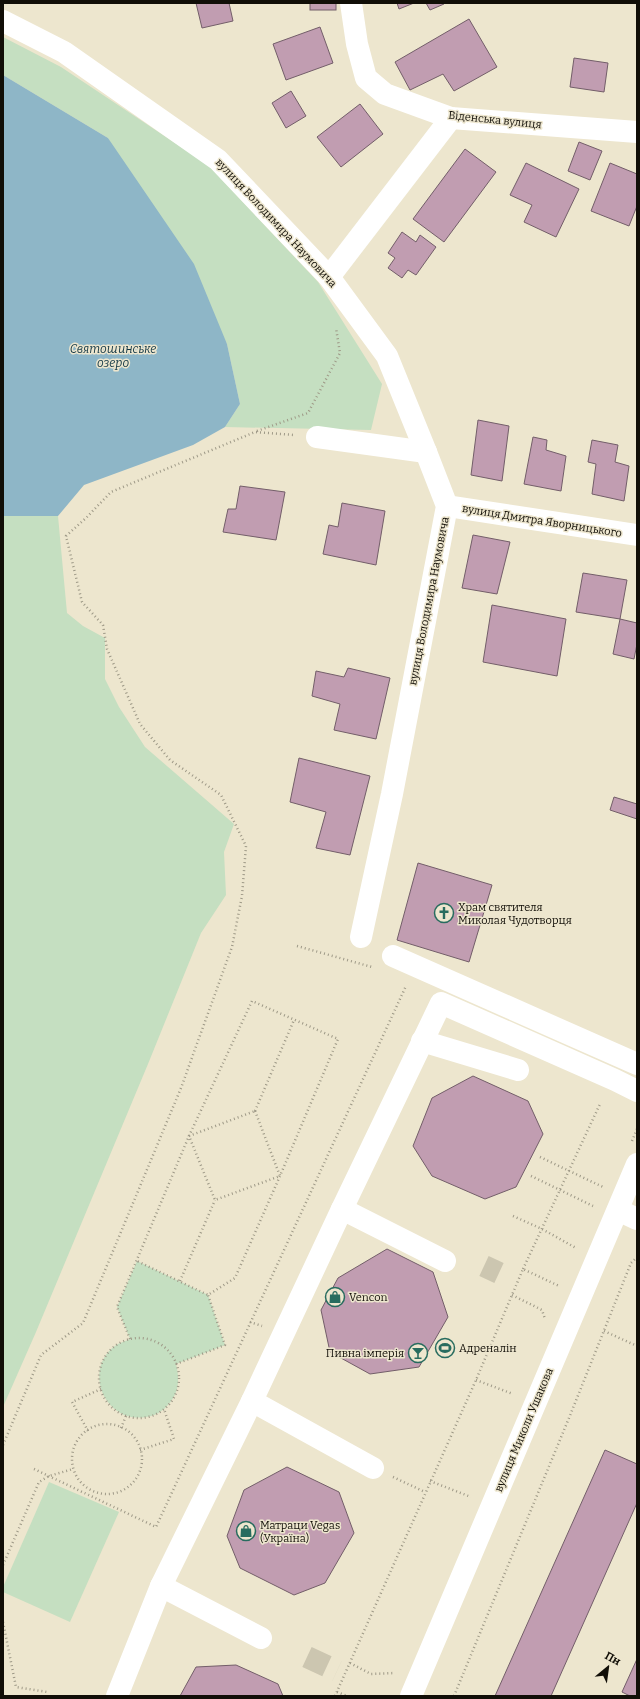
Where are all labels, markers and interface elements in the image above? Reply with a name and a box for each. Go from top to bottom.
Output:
street label: Віденська вулиця [448,109,542,131]
street label: вулиця Володимира Наумовича [213,156,339,290]
water label: Святошинське озеро [70,342,156,370]
street label: вулиця Дмитра Яворницького [461,502,623,540]
street label: вулиця Володимира Наумовича [406,516,452,686]
place label: Храм святителя Миколая Чудотворця [458,901,572,927]
church icon: Храм святителя Миколая Чудотворця [433,902,455,924]
shop icon: Vencon [324,1286,346,1308]
place label: Vencon [349,1291,388,1304]
sports icon: Адреналін [434,1337,456,1359]
bar icon: Пивна імперія [407,1342,429,1364]
place label: Адреналін [459,1342,517,1355]
place label: Пивна імперія [326,1347,404,1360]
street label: вулиця Миколи Ушакова [492,1366,556,1494]
place label: Матраци Vegas (Україна) [260,1519,340,1545]
shop icon: Матраци Vegas (Україна) [235,1520,257,1542]
north arrow [588,1647,628,1687]
text: Пн [602,1649,623,1669]

